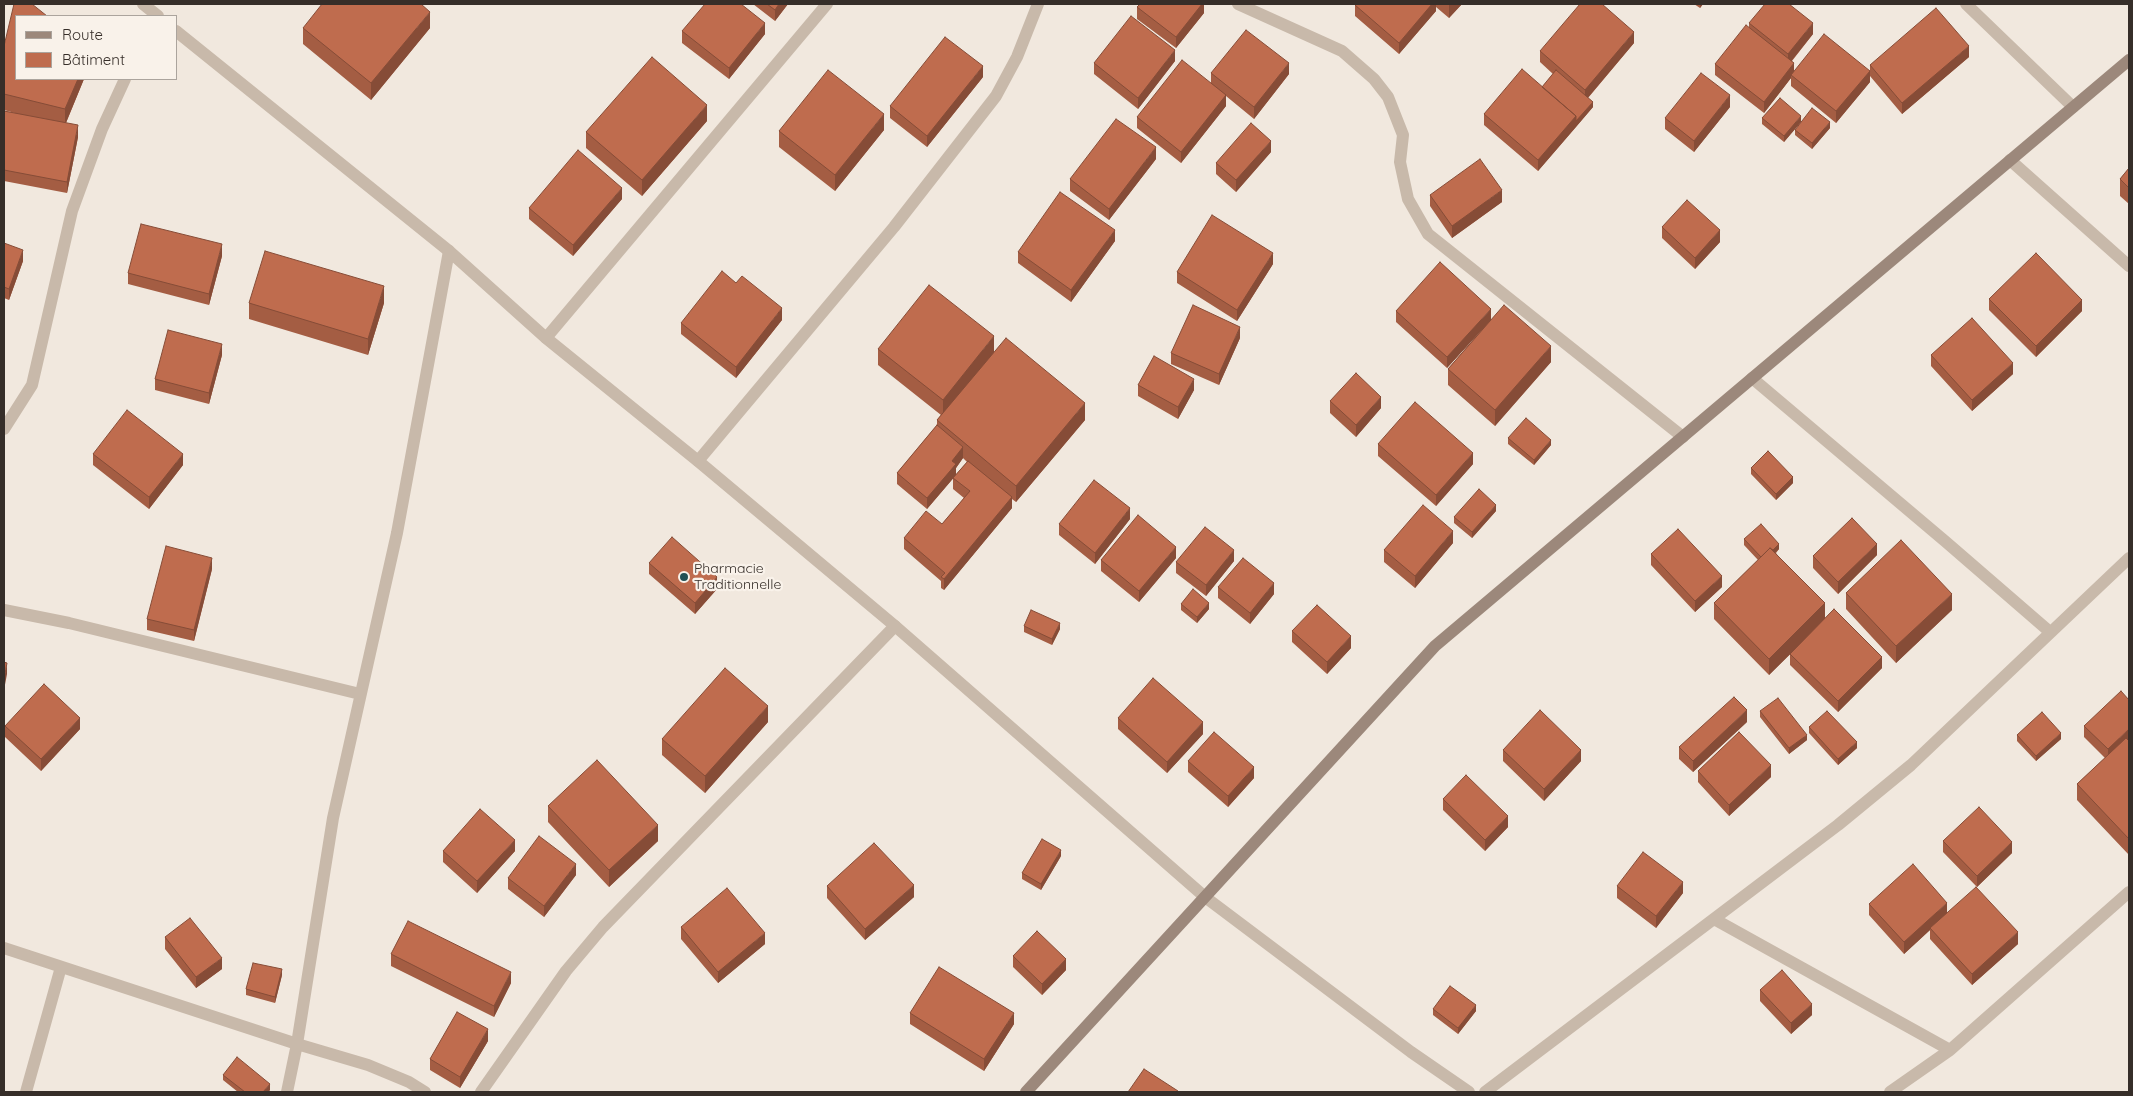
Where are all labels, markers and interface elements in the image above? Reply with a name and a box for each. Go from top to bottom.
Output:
legend [15,15,178,80]
text: Route [62,25,103,44]
text: Bâtiment [62,50,125,69]
place label: Pharmacie Traditionnelle [694,561,781,594]
marker: Pharmacie Traditionnelle [678,571,690,583]

